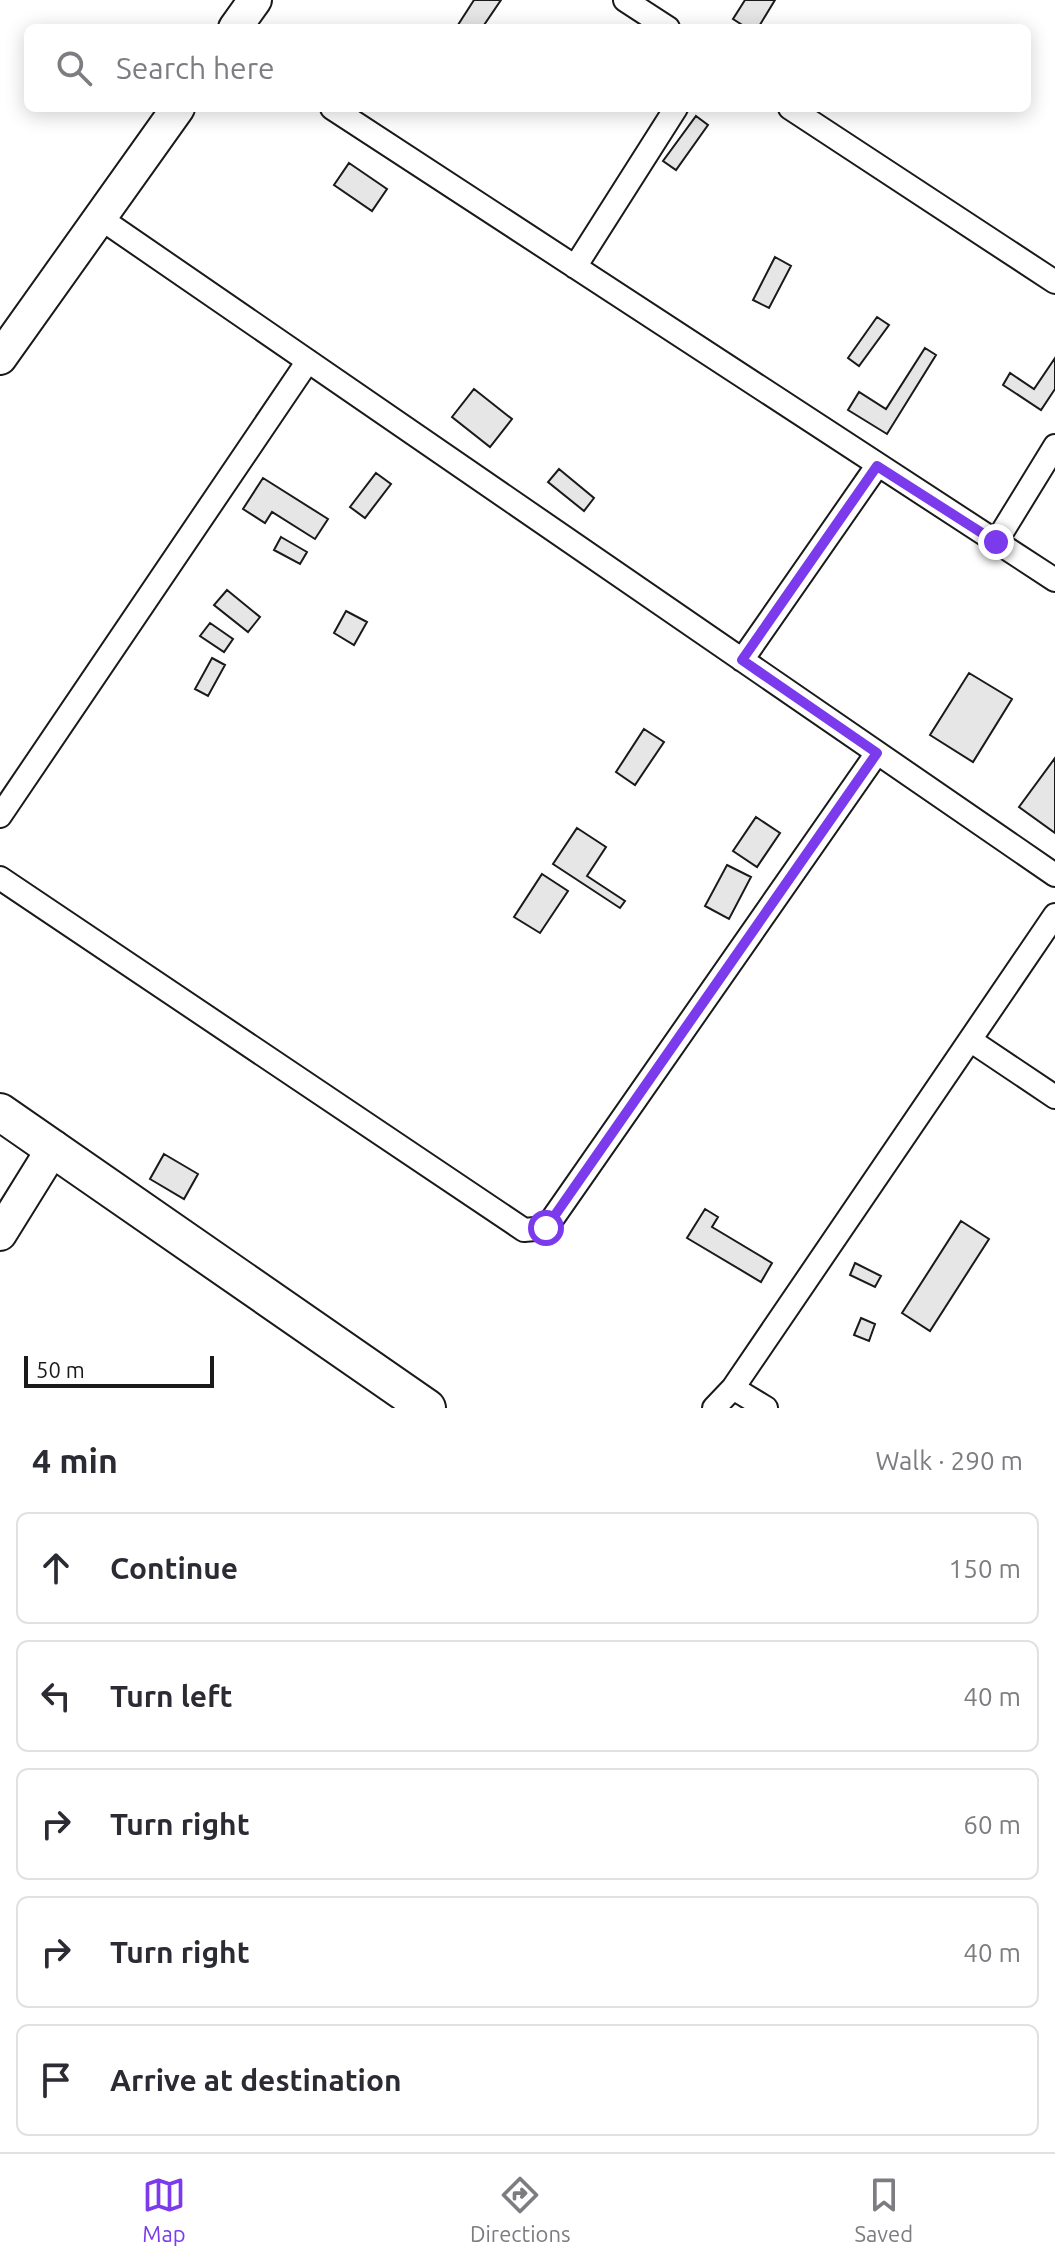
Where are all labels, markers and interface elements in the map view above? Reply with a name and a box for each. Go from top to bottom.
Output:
search box [24,24,1031,112]
icon: search [52,46,96,90]
text: Search here [116,51,275,85]
route end [978,524,1014,560]
route start [528,1210,564,1246]
scale bar [24,1352,214,1388]
text: 50 m [36,1357,85,1382]
text: 4 min [32,1441,118,1479]
text: Walk · 290 m [875,1446,1023,1475]
icon: ahead [34,1546,78,1590]
text: Continue [110,1551,238,1585]
text: 150 m [949,1554,1021,1583]
icon: left [34,1674,78,1718]
text: Turn left [110,1679,232,1713]
text: 40 m [963,1682,1021,1711]
icon: right [34,1802,78,1846]
text: Turn right [110,1807,250,1841]
text: 60 m [963,1810,1021,1839]
icon: right [34,1930,78,1974]
text: Turn right [110,1935,250,1969]
text: 40 m [963,1938,1021,1967]
icon: arrive [34,2058,78,2102]
text: Arrive at destination [110,2063,402,2097]
tab: Map [142,2173,186,2246]
tab: Directions [470,2173,571,2246]
tab: Saved [854,2173,913,2246]

